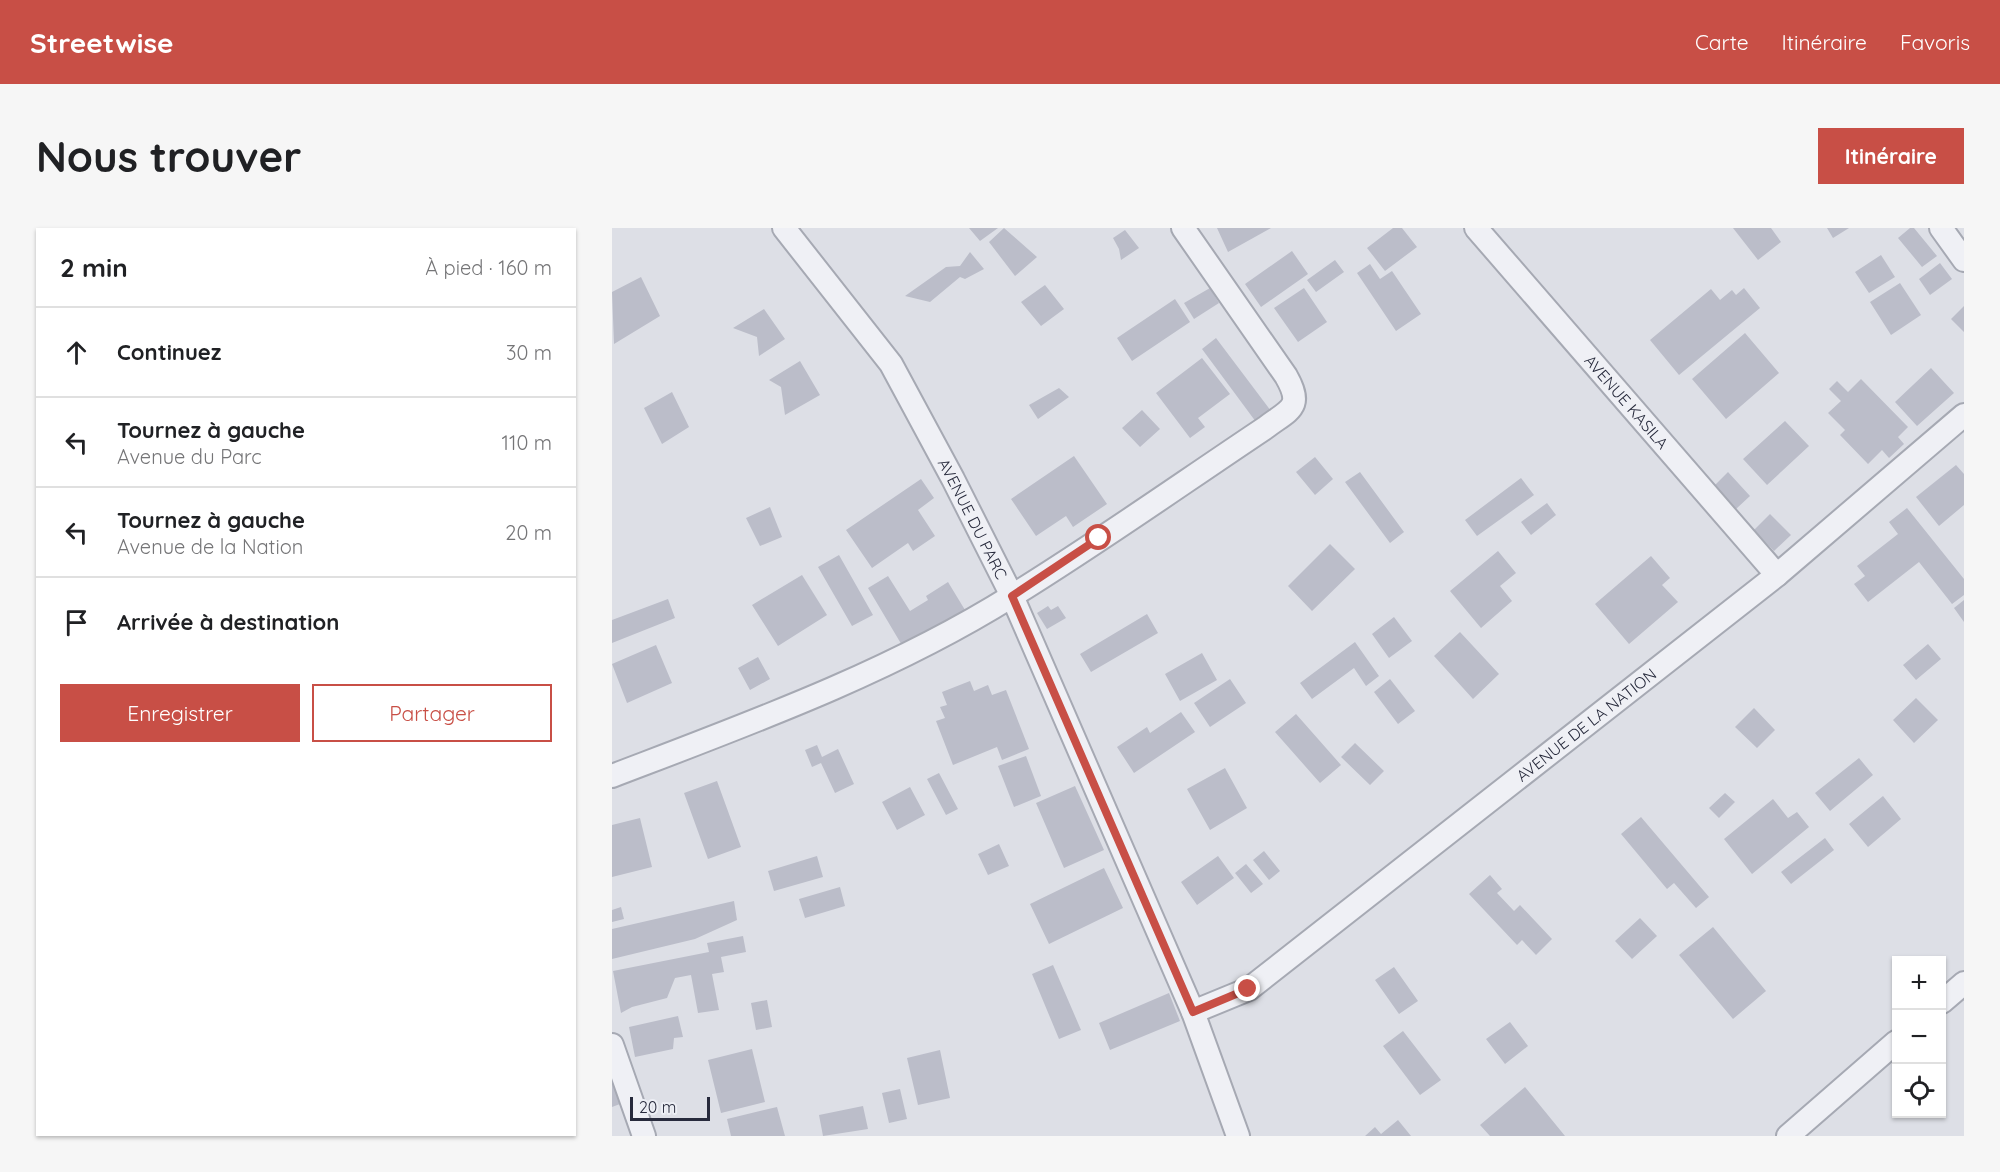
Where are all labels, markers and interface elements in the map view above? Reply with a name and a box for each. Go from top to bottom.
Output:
text: Streetwise [30,25,173,60]
text: Carte [1695,29,1749,55]
text: Itinéraire [1782,29,1867,55]
text: Favoris [1900,29,1970,55]
button: Itinéraire [1818,128,1964,184]
text: Nous trouver [36,130,301,183]
text: 2 min [60,251,128,284]
text: À pied · 160 m [425,255,552,280]
icon: ahead [60,336,93,369]
text: Continuez [117,338,221,366]
text: 30 m [506,340,552,365]
street label: AVENUE KASILA [1580,351,1673,453]
text: Tournez à gauche [117,416,305,444]
icon: left [60,426,93,459]
text: 110 m [502,430,552,455]
text: Avenue du Parc [117,444,262,469]
street label: AVENUE DU PARC [934,455,1012,582]
text: Tournez à gauche [117,506,305,534]
icon: left [60,516,93,549]
text: 20 m [505,520,552,545]
route start [1085,524,1111,550]
text: Avenue de la Nation [117,534,303,559]
icon: arrive [60,606,93,639]
text: Arrivée à destination [117,608,339,636]
street label: AVENUE DE LA NATION [1512,664,1660,786]
button: Enregistrer [60,684,300,742]
button: Partager [312,684,552,742]
map controls [1892,956,1946,1118]
button: + [1892,956,1946,1010]
route end [1234,975,1260,1001]
button: − [1892,1010,1946,1064]
button: locate [1892,1064,1946,1118]
scale bar [630,1094,710,1122]
text: 20 m [639,1097,676,1117]

